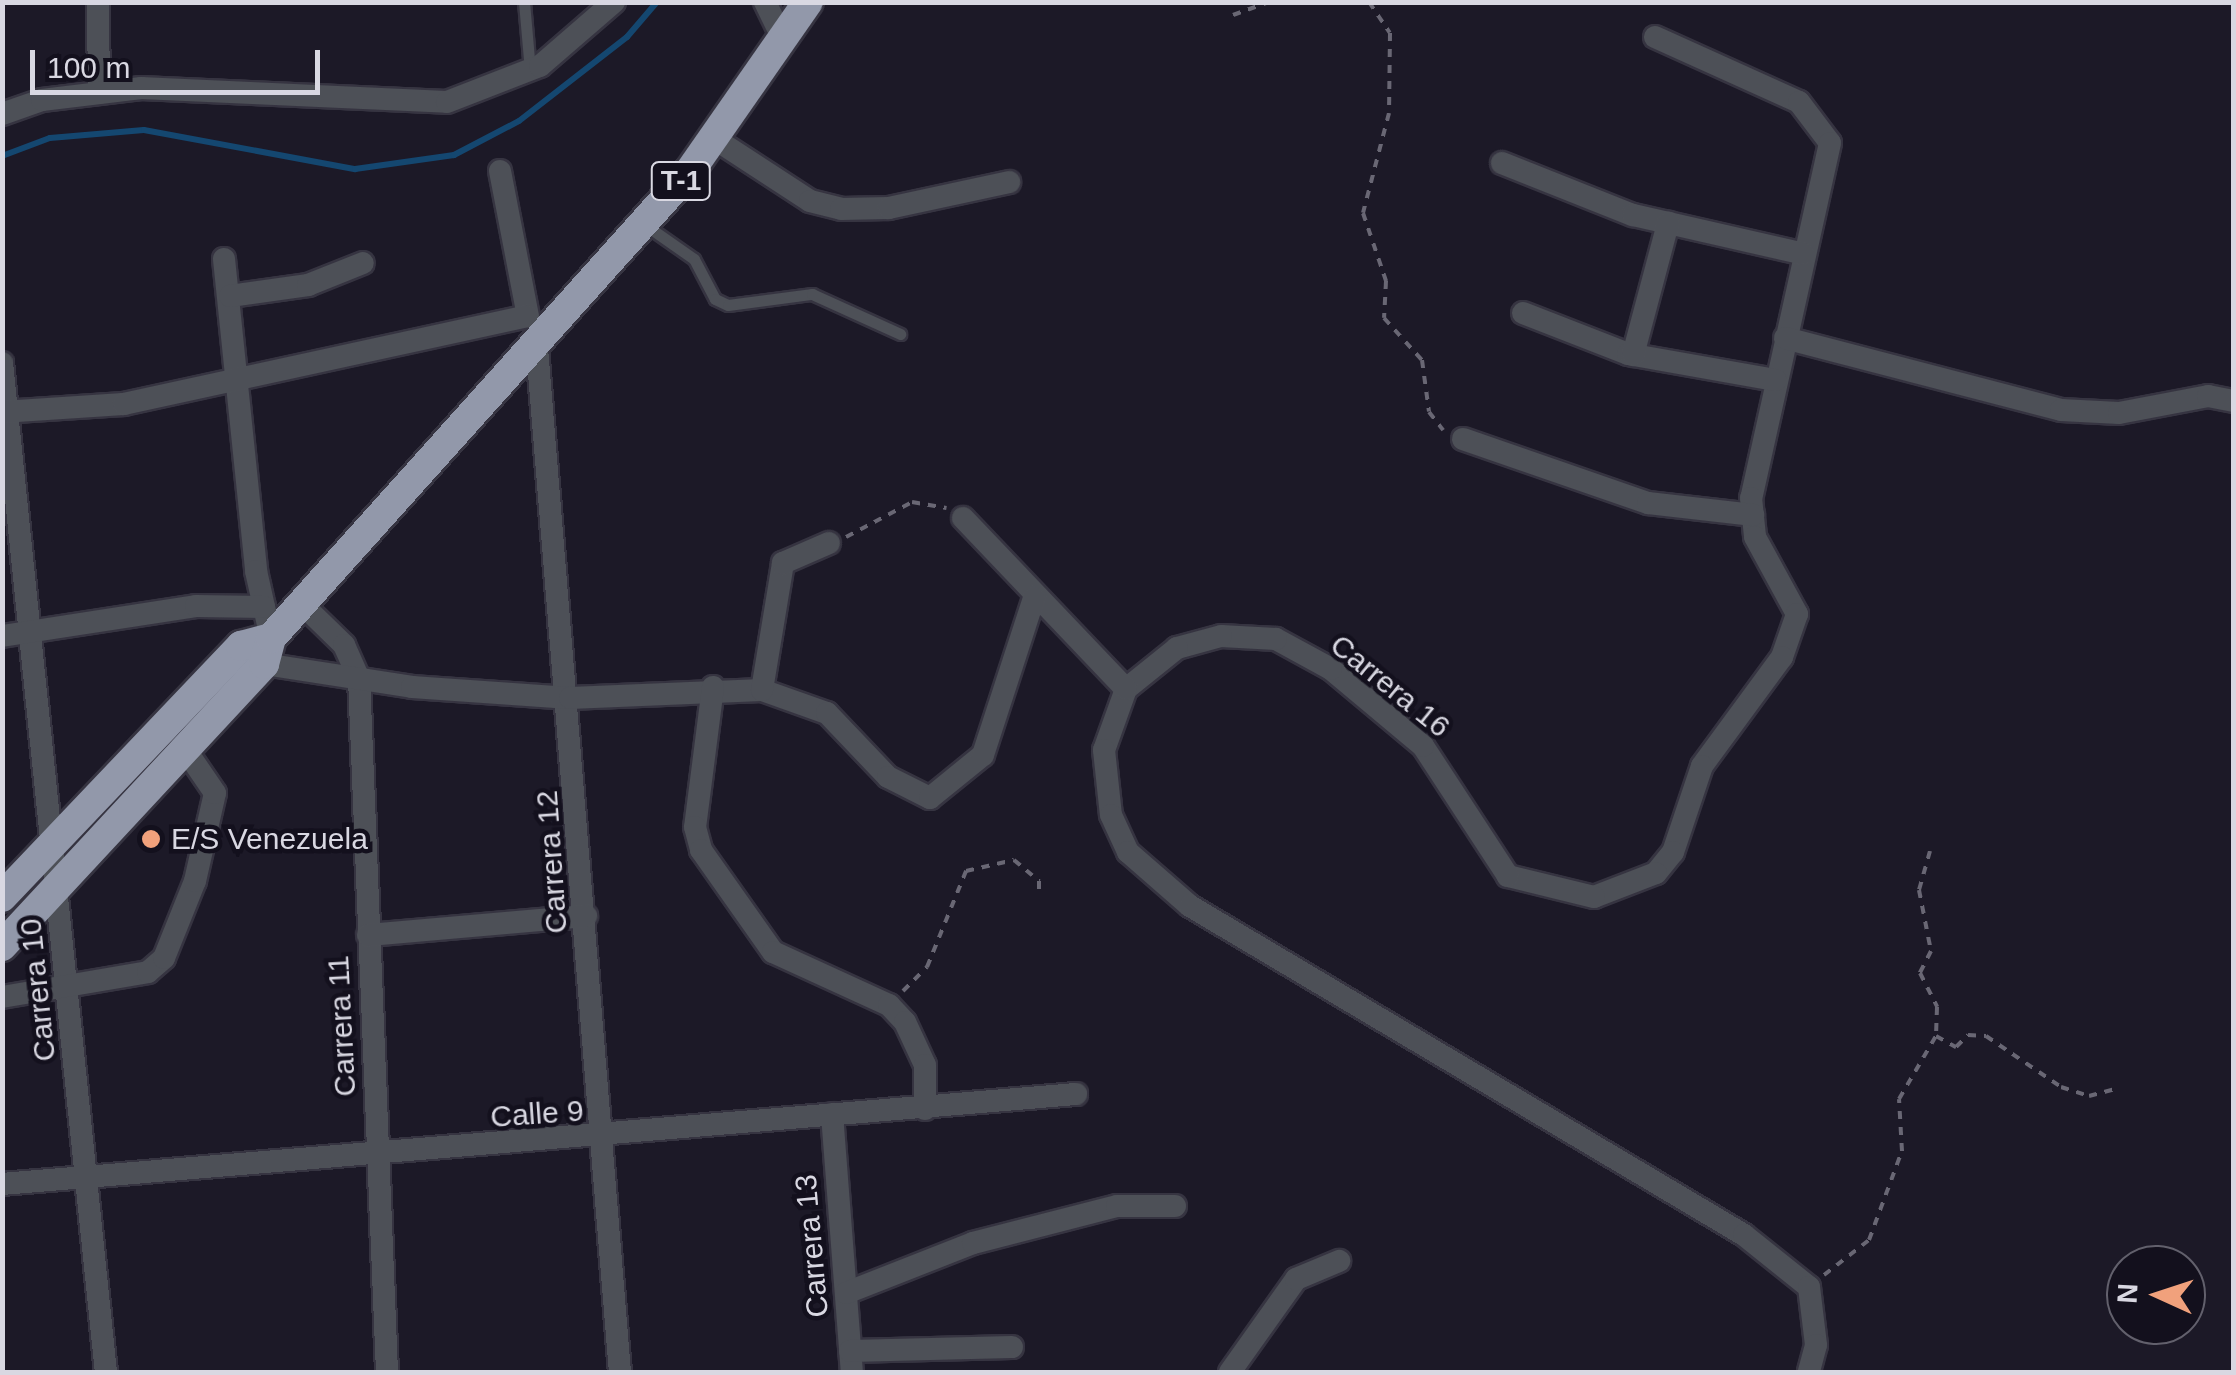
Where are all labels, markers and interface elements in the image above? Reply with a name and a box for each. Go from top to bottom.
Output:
scale bar [35,30,325,92]
text: 100 m [47,51,130,84]
road number: T-1 [648,158,714,204]
street label: Carrera 16 [1323,627,1457,745]
street label: Carrera 12 [529,789,575,935]
place label: E/S Venezuela [171,821,368,857]
marker: E/S Venezuela [140,828,162,850]
street label: Carrera 10 [13,917,63,1063]
street label: Carrera 11 [320,955,364,1097]
street label: Calle 9 [489,1093,585,1135]
street label: Carrera 13 [788,1173,836,1319]
north arrow [2106,1245,2206,1345]
text: N [2112,1283,2144,1304]

